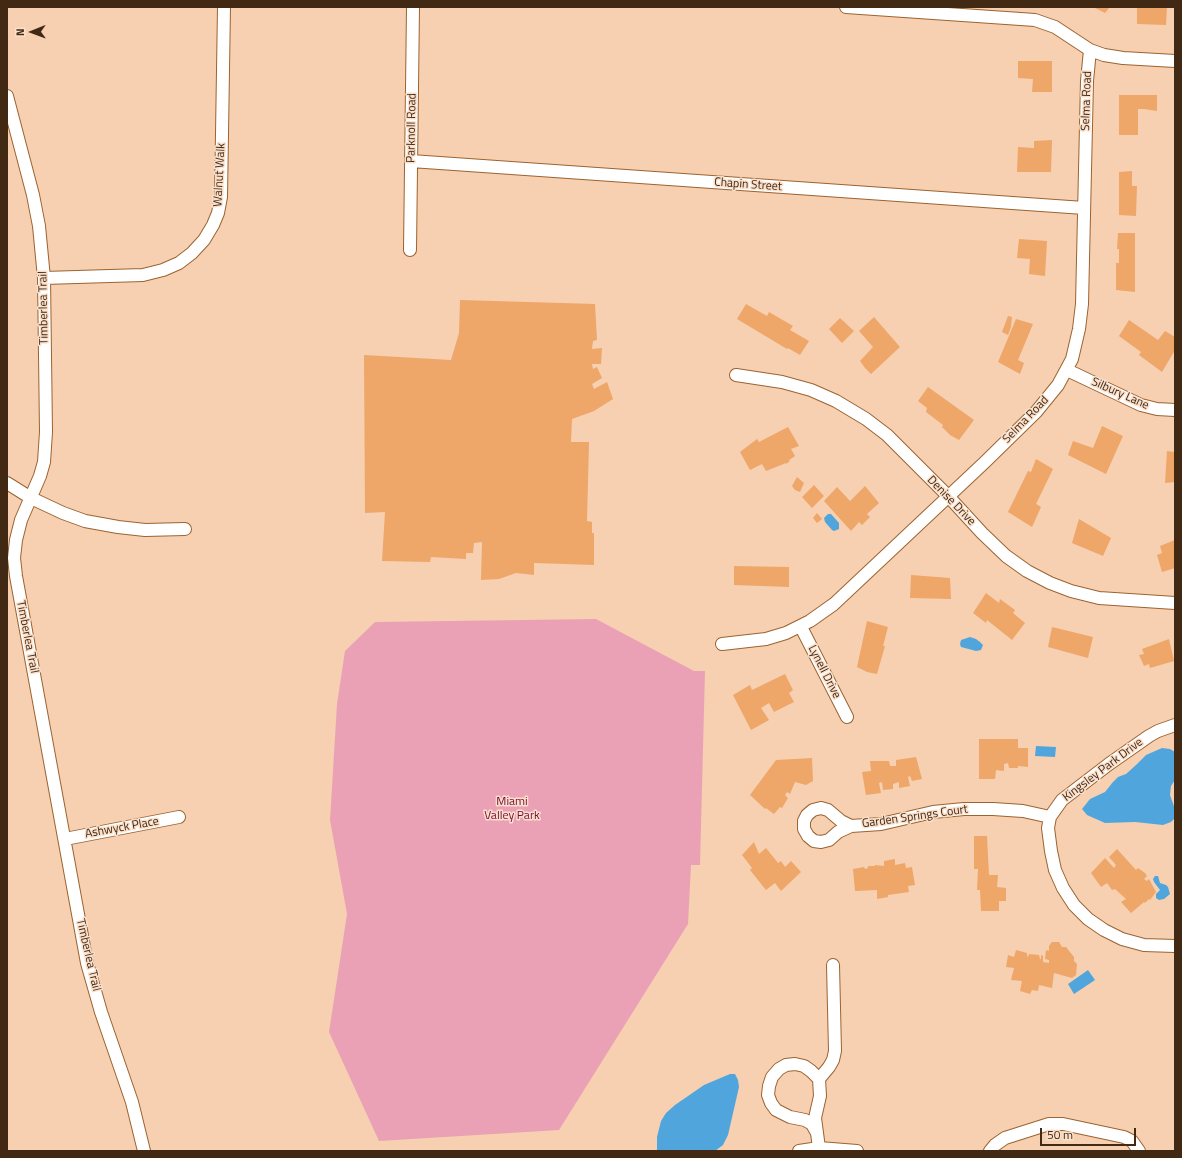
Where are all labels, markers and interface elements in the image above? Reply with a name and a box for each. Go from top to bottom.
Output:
north arrow [12,12,52,52]
text: N [12,28,28,36]
street label: Selma Road [1079,71,1095,131]
street label: Parknoll Road [404,93,420,163]
street label: Walnut Walk [211,143,229,207]
street label: Chapin Street [714,175,782,195]
street label: Timberlea Trail [36,271,52,345]
street label: Silbury Lane [1089,375,1151,413]
street label: Selma Road [1000,393,1052,447]
street label: Denise Drive [924,473,978,529]
street label: Timberlea Trail [13,599,41,675]
street label: Lynell Drive [804,643,844,701]
street label: Kingsley Park Drive [1060,735,1146,805]
park label: Miami Valley Park [484,795,540,823]
street label: Garden Springs Court [861,802,969,832]
street label: Ashwyck Place [84,814,160,842]
street label: Timberlea Trail [73,917,103,993]
scale bar [1042,1120,1138,1146]
text: 50 m [1047,1125,1073,1144]

